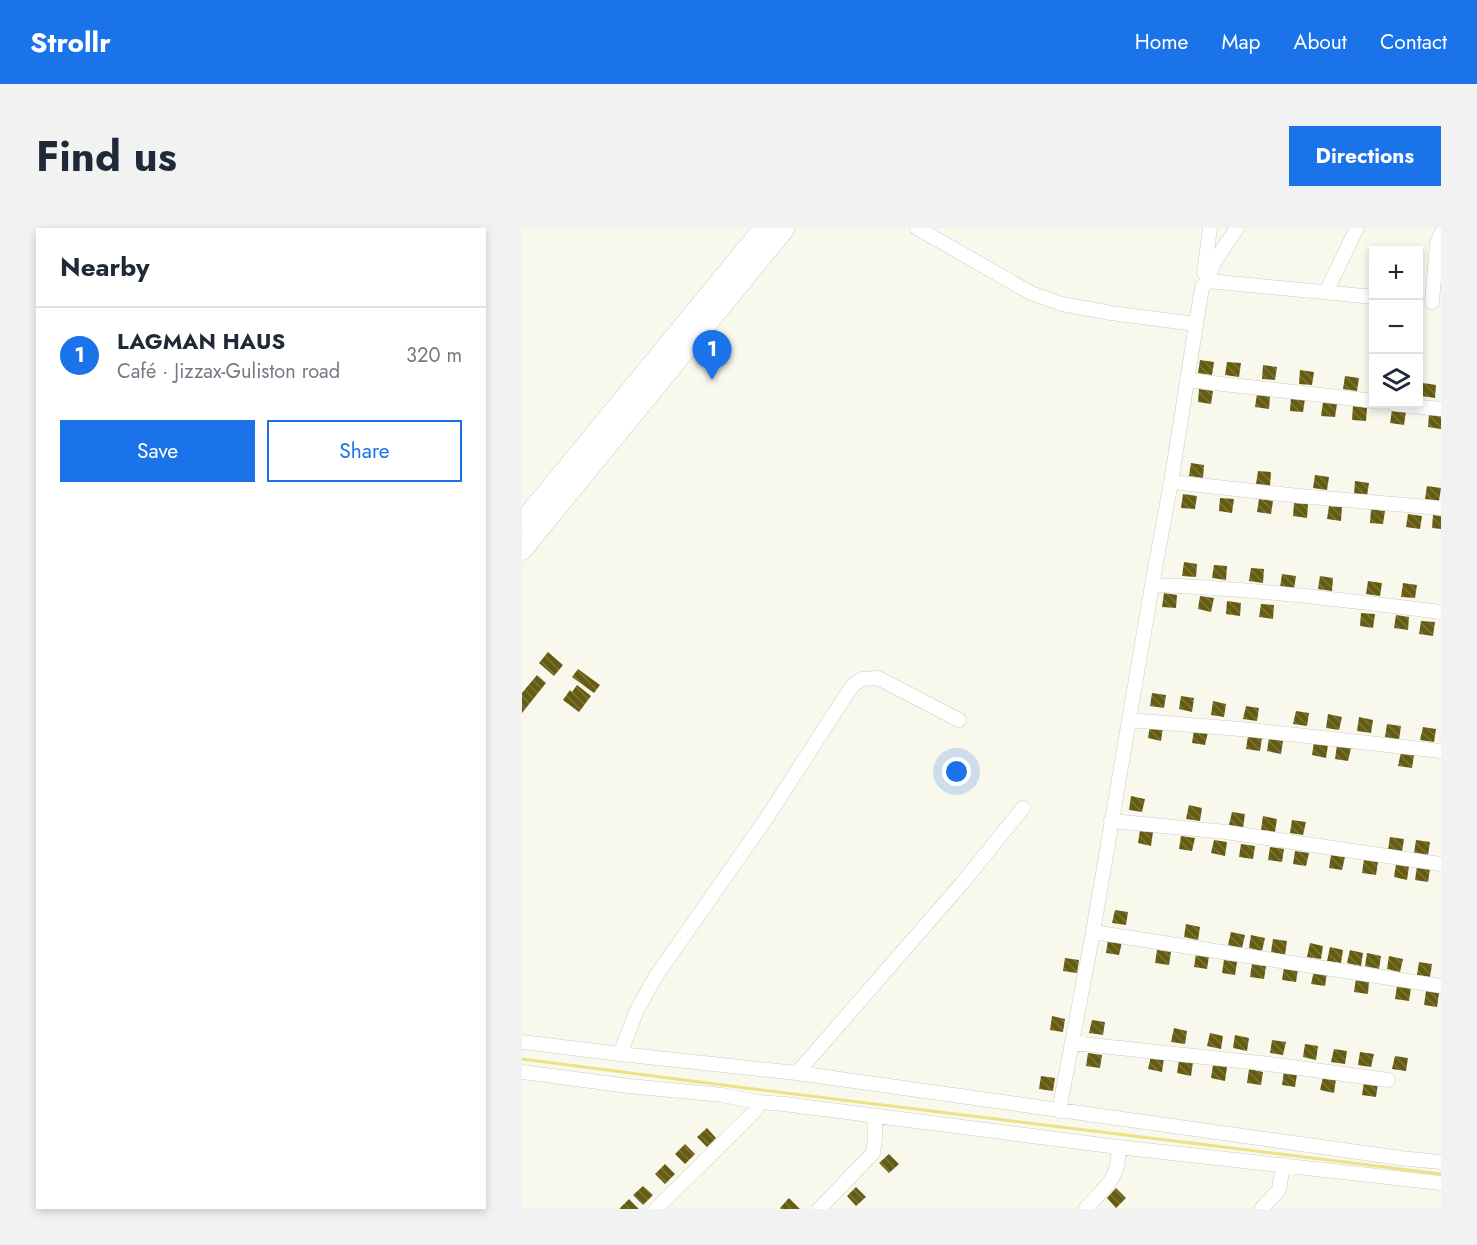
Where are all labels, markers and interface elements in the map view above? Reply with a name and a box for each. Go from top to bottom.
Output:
text: Strollr [30,22,111,63]
text: Home [1135,27,1188,57]
text: Map [1221,27,1261,57]
text: About [1294,27,1347,57]
text: Contact [1380,27,1447,57]
text: Find us [36,126,177,187]
button: Directions [1289,126,1441,186]
map controls [1369,246,1423,408]
button: + [1369,246,1423,300]
text: Nearby [60,248,149,286]
button: − [1369,300,1423,354]
text: LAGMAN HAUS [117,325,285,357]
pin: 1 [692,330,732,380]
text: 1 [74,341,85,370]
text: 320 m [406,341,462,370]
button: layers [1369,354,1423,408]
text: Café · Jizzax-Guliston road [117,357,340,386]
button: Save [60,420,255,482]
button: Share [267,420,462,482]
your location [942,757,971,786]

